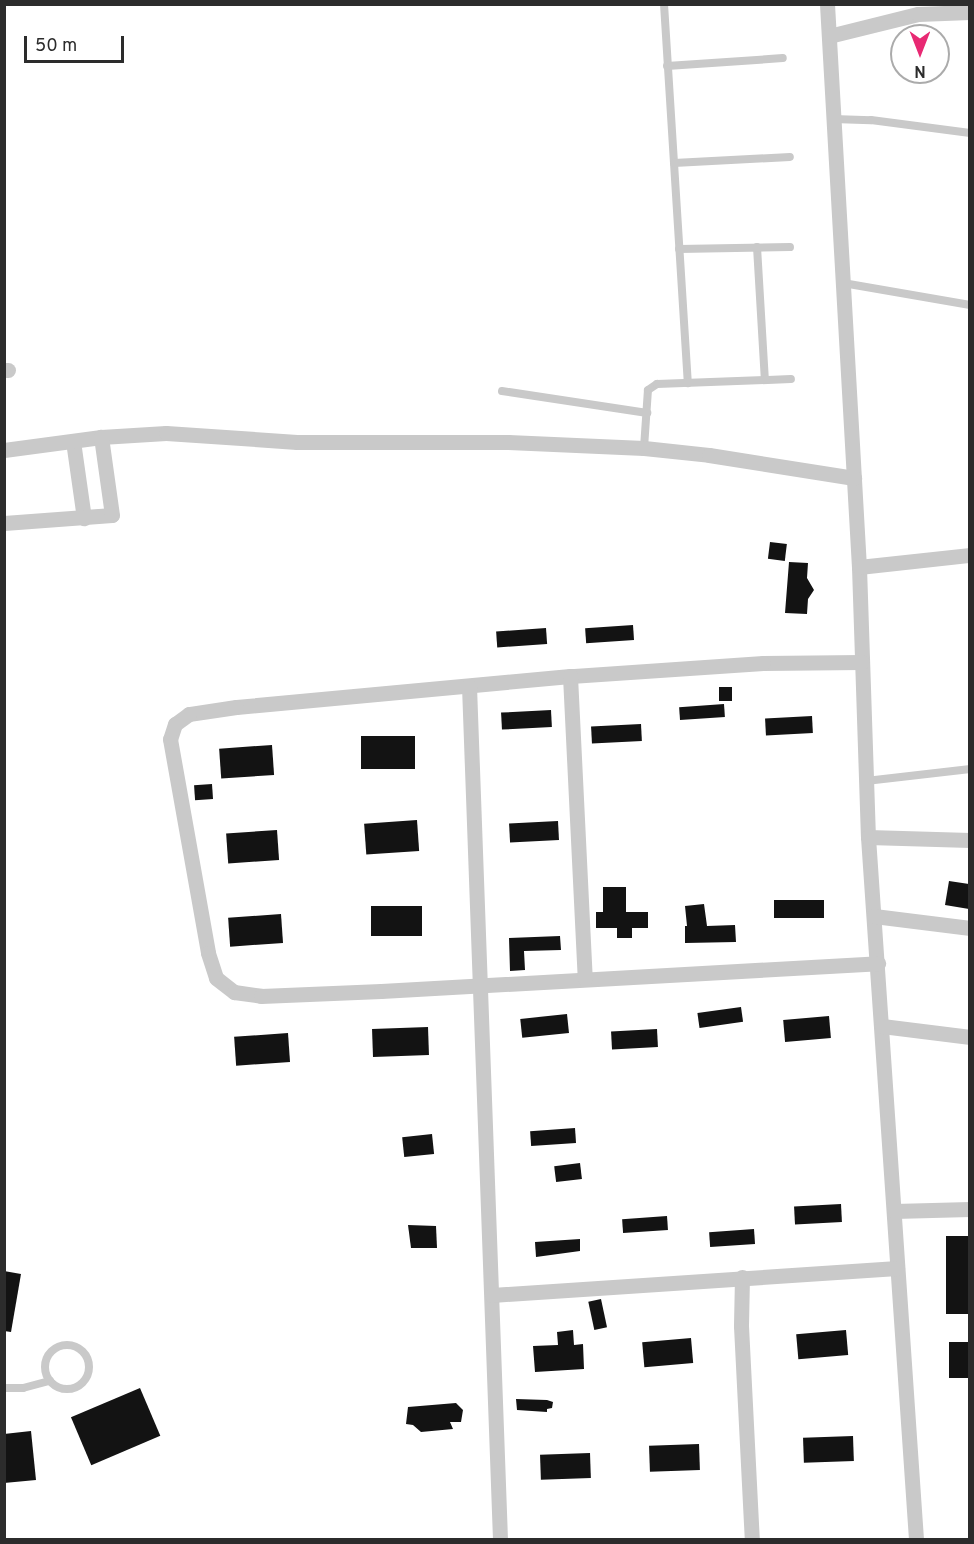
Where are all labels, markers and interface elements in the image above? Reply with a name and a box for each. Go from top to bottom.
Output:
scale bar [27,24,128,62]
north arrow [890,24,950,84]
text: 50 m [35,35,77,58]
text: N [914,60,926,80]

